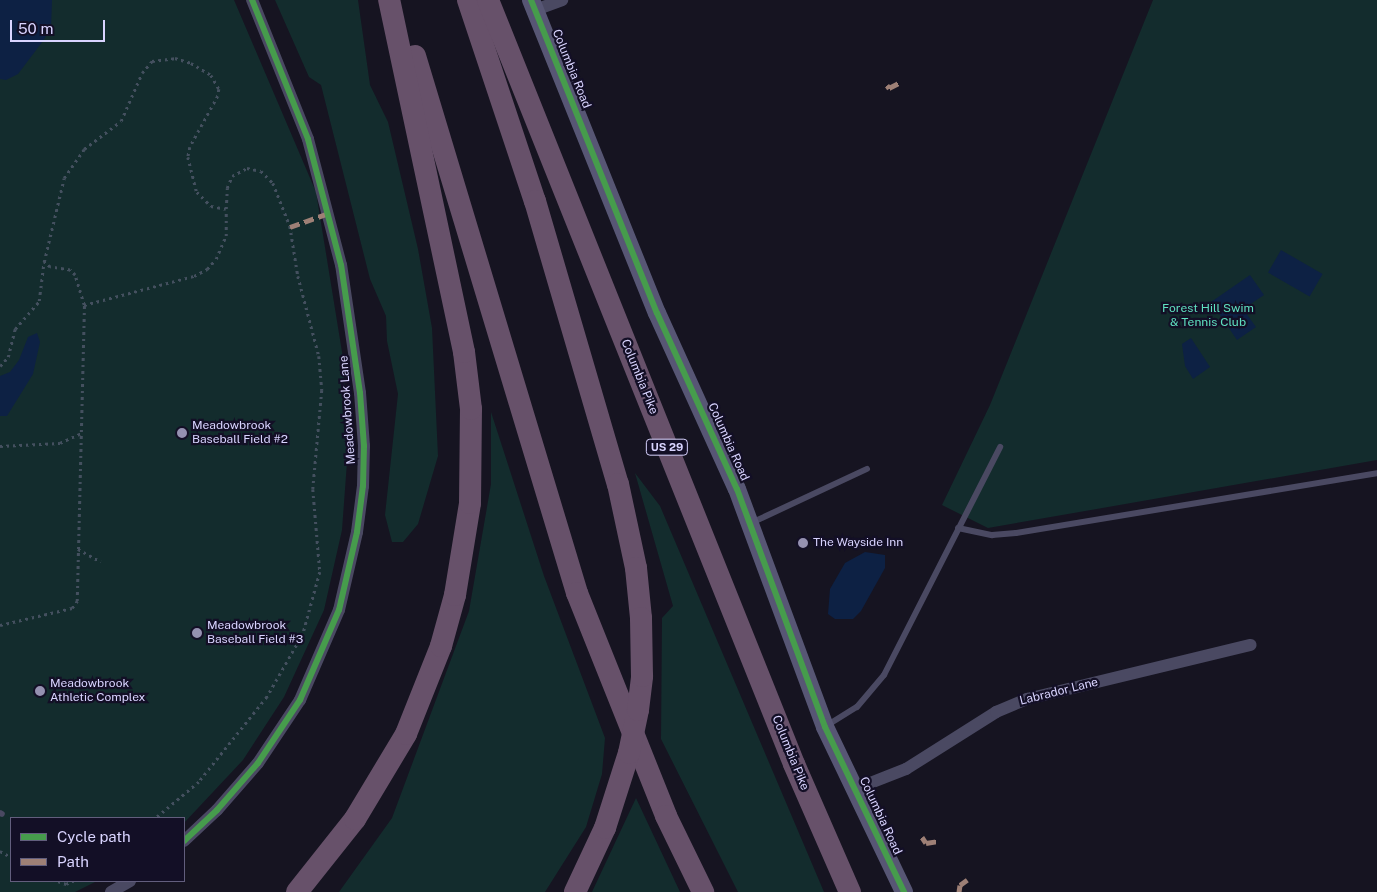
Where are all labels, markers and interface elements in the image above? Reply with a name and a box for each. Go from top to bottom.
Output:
scale bar [12,10,108,42]
text: 50 m [18,20,53,37]
street label: Columbia Road [549,27,593,111]
park label: Forest Hill Swim & Tennis Club [1162,302,1254,330]
street label: Columbia Pike [617,337,661,417]
street label: Meadowbrook Lane [337,355,359,465]
street label: Columbia Road [704,401,752,483]
place label: Meadowbrook Baseball Field #2 [192,419,288,447]
marker: Meadowbrook Baseball Field #2 [176,427,188,439]
road number: US 29 [646,438,688,456]
place label: The Wayside Inn [813,536,904,550]
marker: The Wayside Inn [797,537,809,549]
place label: Meadowbrook Baseball Field #3 [207,619,303,647]
marker: Meadowbrook Baseball Field #3 [191,627,203,639]
street label: Labrador Lane [1018,675,1100,709]
place label: Meadowbrook Athletic Complex [50,677,145,705]
marker: Meadowbrook Athletic Complex [34,685,46,697]
street label: Columbia Pike [768,713,812,793]
street label: Columbia Road [856,775,904,857]
legend [10,817,185,882]
text: Cycle path [57,828,131,845]
text: Path [57,853,89,870]

